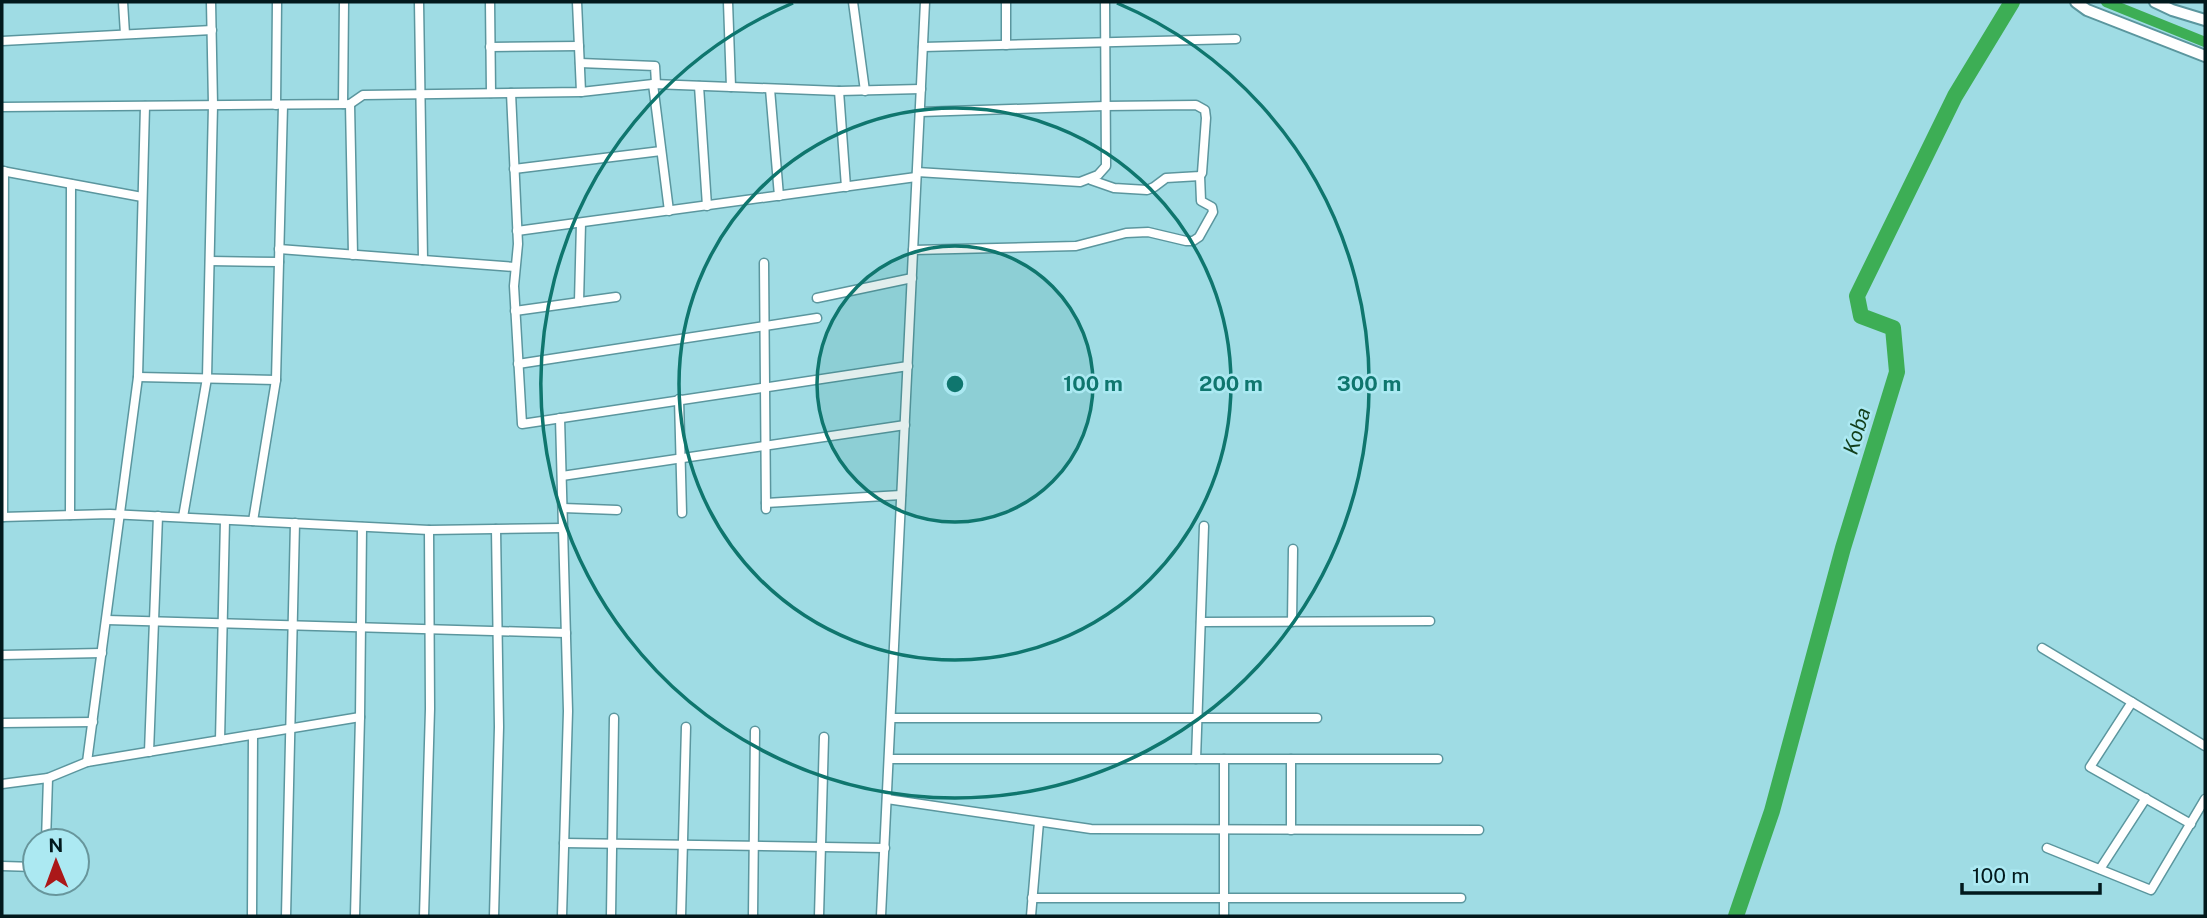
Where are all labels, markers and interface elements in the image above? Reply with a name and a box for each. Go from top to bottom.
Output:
text: 100 m [1063,371,1123,396]
text: 200 m [1199,371,1263,396]
text: 300 m [1337,371,1401,396]
centre of rings [943,372,967,396]
water label: Koba [1838,404,1875,457]
north arrow [21,827,91,897]
text: N [48,834,63,856]
scale bar [1962,852,2100,896]
text: 100 m [1972,863,2029,888]

